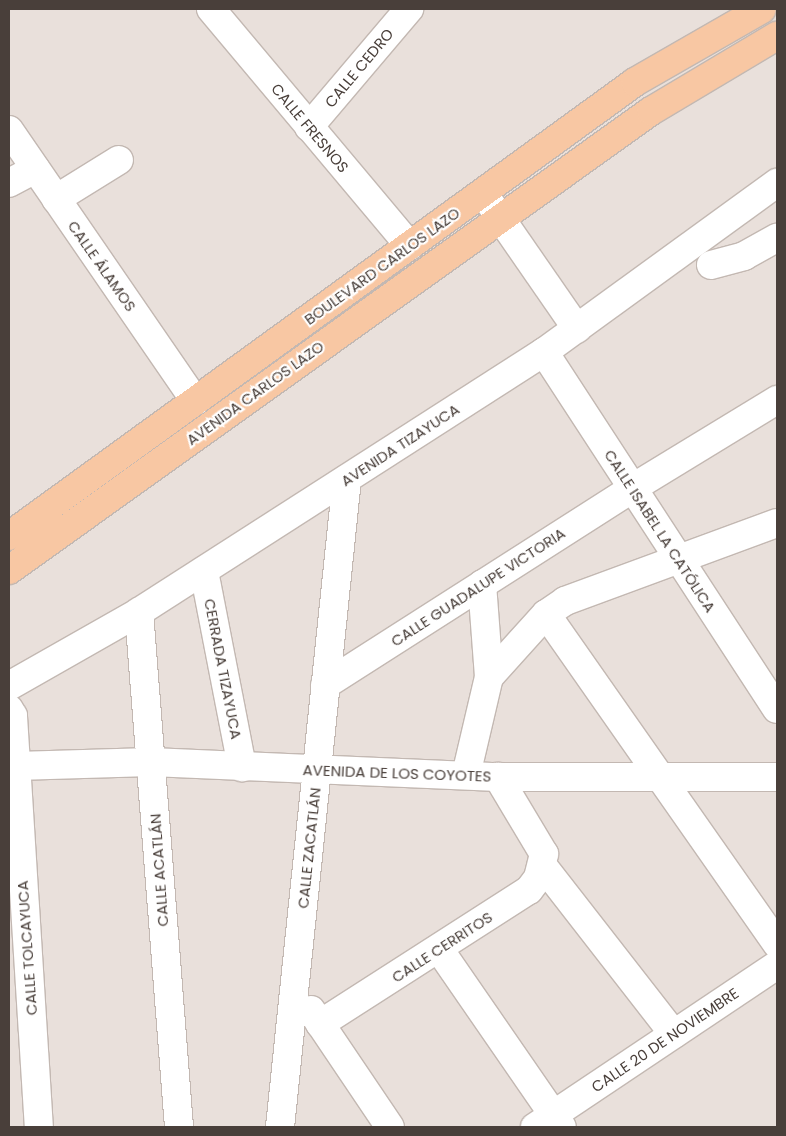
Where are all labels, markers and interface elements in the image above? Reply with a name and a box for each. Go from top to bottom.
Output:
street label: CALLE CEDRO [321,25,397,111]
street label: CALLE FRESNOS [268,80,352,176]
street label: BOULEVARD CARLOS LAZO [301,204,463,328]
street label: CALLE ÁLAMOS [64,217,140,315]
street label: AVENIDA CARLOS LAZO [183,337,327,449]
street label: AVENIDA TIZAYUCA [337,400,463,490]
street label: CALLE ISABEL LA CATÓLICA [601,446,719,616]
street label: CALLE GUADALUPE VICTORIA [387,524,569,650]
street label: CERRADA TIZAYUCA [201,597,245,741]
street label: AVENIDA DE LOS COYOTES [302,761,492,785]
street label: CALLE ZACATLÁN [294,787,324,909]
street label: CALLE ACATLÁN [146,813,172,927]
street label: CALLE TOLCAYUCA [13,880,41,1016]
street label: CALLE CERRITOS [388,908,496,986]
street label: CALLE 20 DE NOVIEMBRE [588,984,742,1096]

